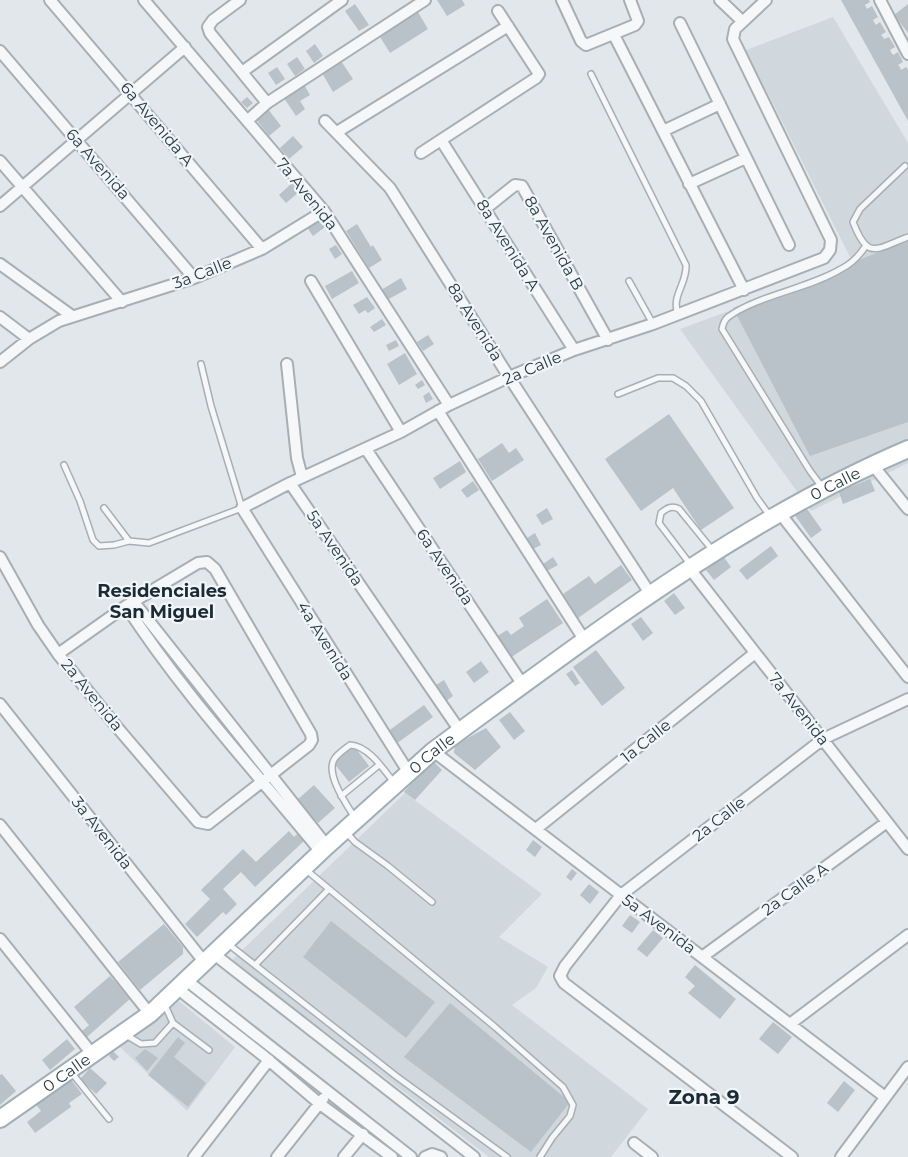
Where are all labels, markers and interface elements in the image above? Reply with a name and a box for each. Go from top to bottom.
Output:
street label: 6a Avenida A [116,78,198,170]
street label: 6a Avenida [62,125,134,203]
street label: 7a Avenida [272,154,342,234]
street label: 8a Avenida B [520,193,588,293]
street label: 8a Avenida A [472,196,544,295]
street label: 3a Calle [170,253,234,293]
street label: 8a Avenida [444,279,506,365]
street label: 2a Calle [500,347,564,389]
street label: 0 Calle [807,463,863,504]
street label: 5a Avenida [303,507,367,589]
street label: 6a Avenida [413,525,477,609]
district label: Residenciales San Miguel [97,580,227,623]
street label: 4a Avenida [293,598,357,684]
street label: 2a Avenida [57,655,127,735]
street label: 7a Avenida [765,669,833,749]
street label: 1a Calle [617,715,675,767]
street label: 0 Calle [405,729,458,778]
street label: 3a Avenida [68,793,136,873]
street label: 2a Calle [689,793,749,845]
street label: 2a Calle A [758,858,832,919]
street label: 5a Avenida [618,890,700,958]
street label: 0 Calle [39,1049,94,1096]
district label: Zona 9 [669,1085,739,1109]

